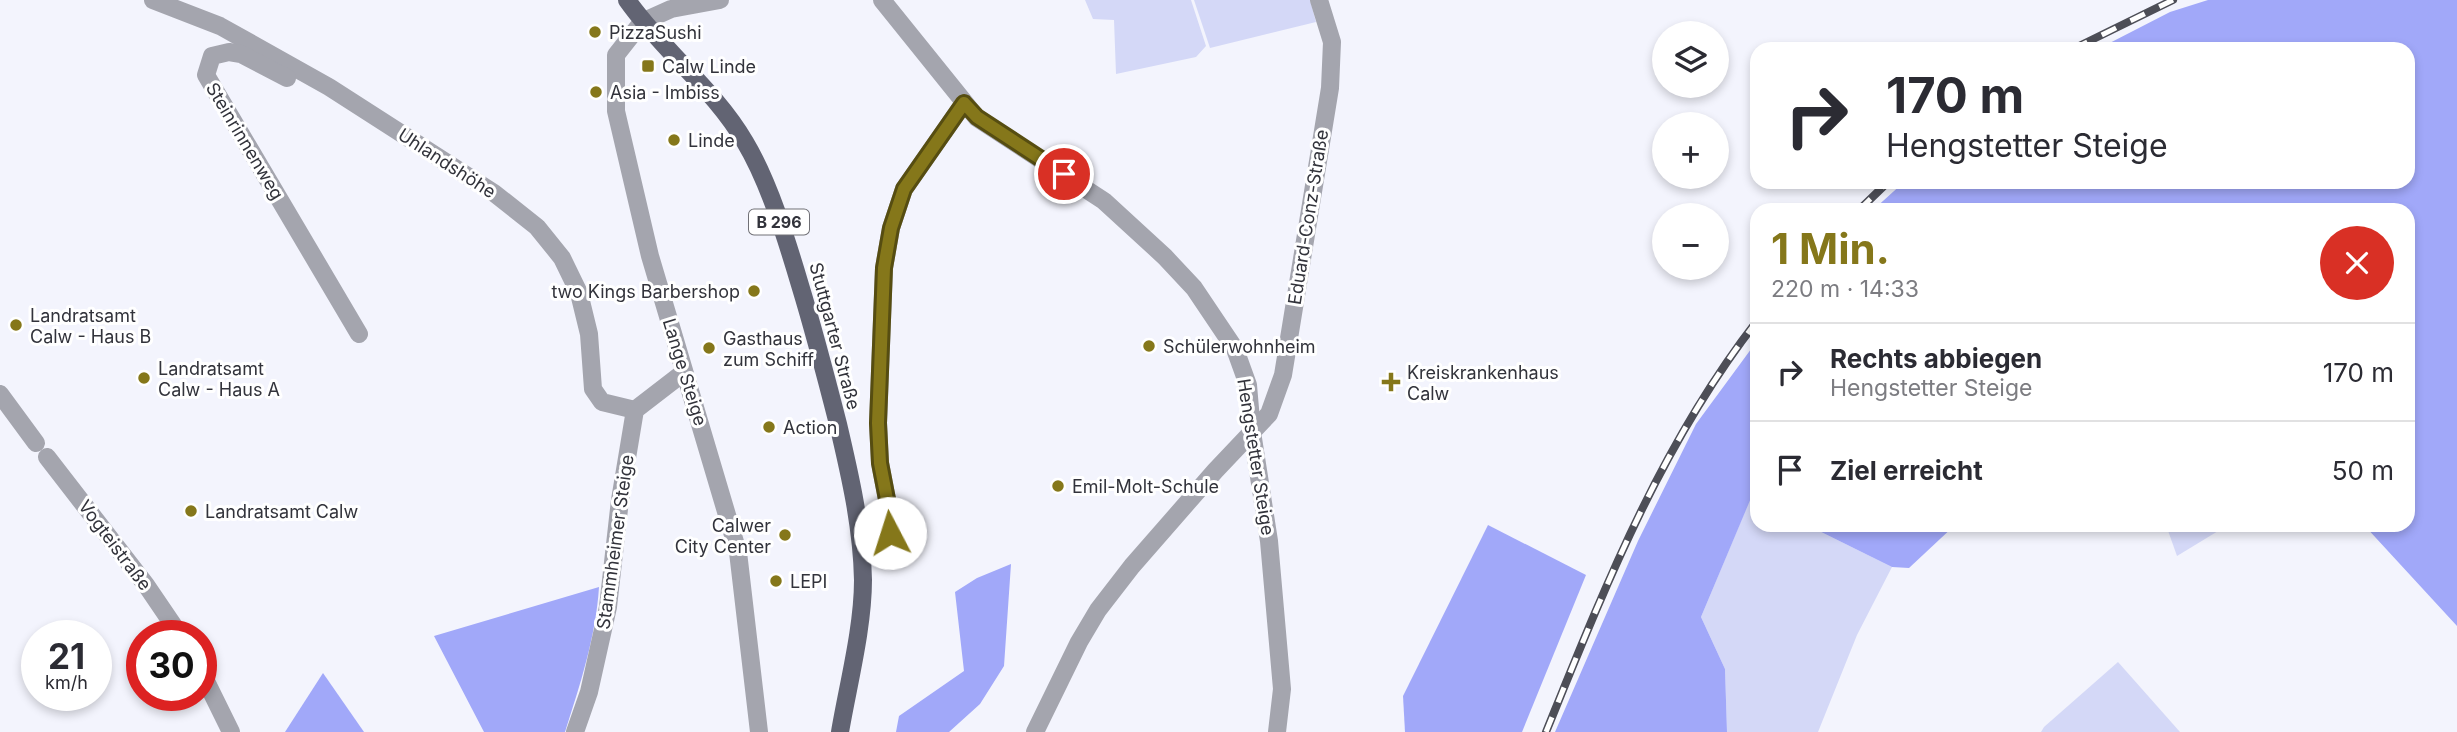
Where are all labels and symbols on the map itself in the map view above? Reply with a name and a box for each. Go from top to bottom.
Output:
place label: PizzaSushi [609,22,702,43]
marker: PizzaSushi [587,24,603,40]
place label: Calw Linde [662,56,756,77]
marker: Calw Linde [640,58,656,74]
street label: Steinrinnenweg [202,79,288,203]
place label: Asia - Imbiss [610,82,720,103]
marker: Asia - Imbiss [588,84,604,100]
street label: Uhlandshöhe [394,124,500,202]
street label: Eduard-Conz-Straße [1284,128,1332,306]
place label: Linde [688,130,735,151]
marker: Linde [666,132,682,148]
pin [1034,144,1094,204]
road number: B 296 [749,210,809,234]
street label: Stuttgarter Straße [805,260,865,412]
place label: two Kings Barbershop [551,281,740,302]
marker: two Kings Barbershop [746,283,762,299]
place label: Landratsamt Calw - Haus B [30,305,151,347]
street label: Lange Steige [659,316,711,428]
marker: Landratsamt Calw - Haus B [8,317,24,333]
place label: Gasthaus zum Schiff [723,328,814,370]
place label: Schülerwohnheim [1163,336,1316,357]
marker: Schülerwohnheim [1141,338,1157,354]
marker: Gasthaus zum Schiff [701,340,717,356]
place label: Landratsamt Calw - Haus A [158,358,280,400]
place label: Kreiskrankenhaus Calw [1407,362,1559,404]
marker: Landratsamt Calw - Haus A [136,370,152,386]
marker: Kreiskrankenhaus Calw [1381,372,1401,392]
street label: Hengstetter Steige [1233,377,1279,537]
place label: Action [783,417,837,438]
marker: Action [761,419,777,435]
street label: Stammheimer Steige [592,453,638,631]
place label: Emil-Molt-Schule [1072,476,1219,497]
marker: Emil-Molt-Schule [1050,478,1066,494]
street label: Vogteistraße [74,496,156,594]
position arrow [853,496,927,570]
place label: Landratsamt Calw [205,501,358,522]
marker: Landratsamt Calw [183,503,199,519]
place label: Calwer City Center [675,515,771,557]
marker: Calwer City Center [777,527,793,543]
place label: LEPI [790,571,827,592]
marker: LEPI [768,573,784,589]
speed limit sign: 30 [126,620,217,711]

